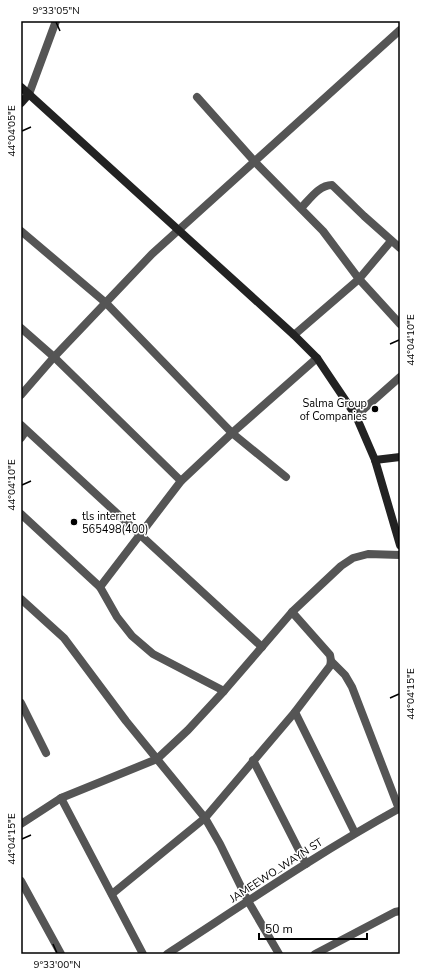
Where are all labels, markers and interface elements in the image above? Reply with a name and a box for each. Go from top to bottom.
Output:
text: 9°33'05"N [32,4,80,18]
text: 44°04'05"E [5,105,19,157]
text: 44°04'10"E [404,314,418,366]
place label: Salma Group of Companies [300,396,367,424]
marker: Salma Group of Companies [370,404,380,414]
text: 44°04'10"E [5,459,19,511]
place label: tls internet 565498(400) [82,509,148,537]
marker: tls internet 565498(400) [69,517,79,527]
text: 44°04'15"E [404,668,418,720]
text: 44°04'15"E [5,813,19,865]
street label: JAMEEWO_WAYN ST [226,834,326,907]
scale bar [259,915,367,941]
text: 50 m [265,921,293,937]
text: 9°33'00"N [33,958,81,972]

